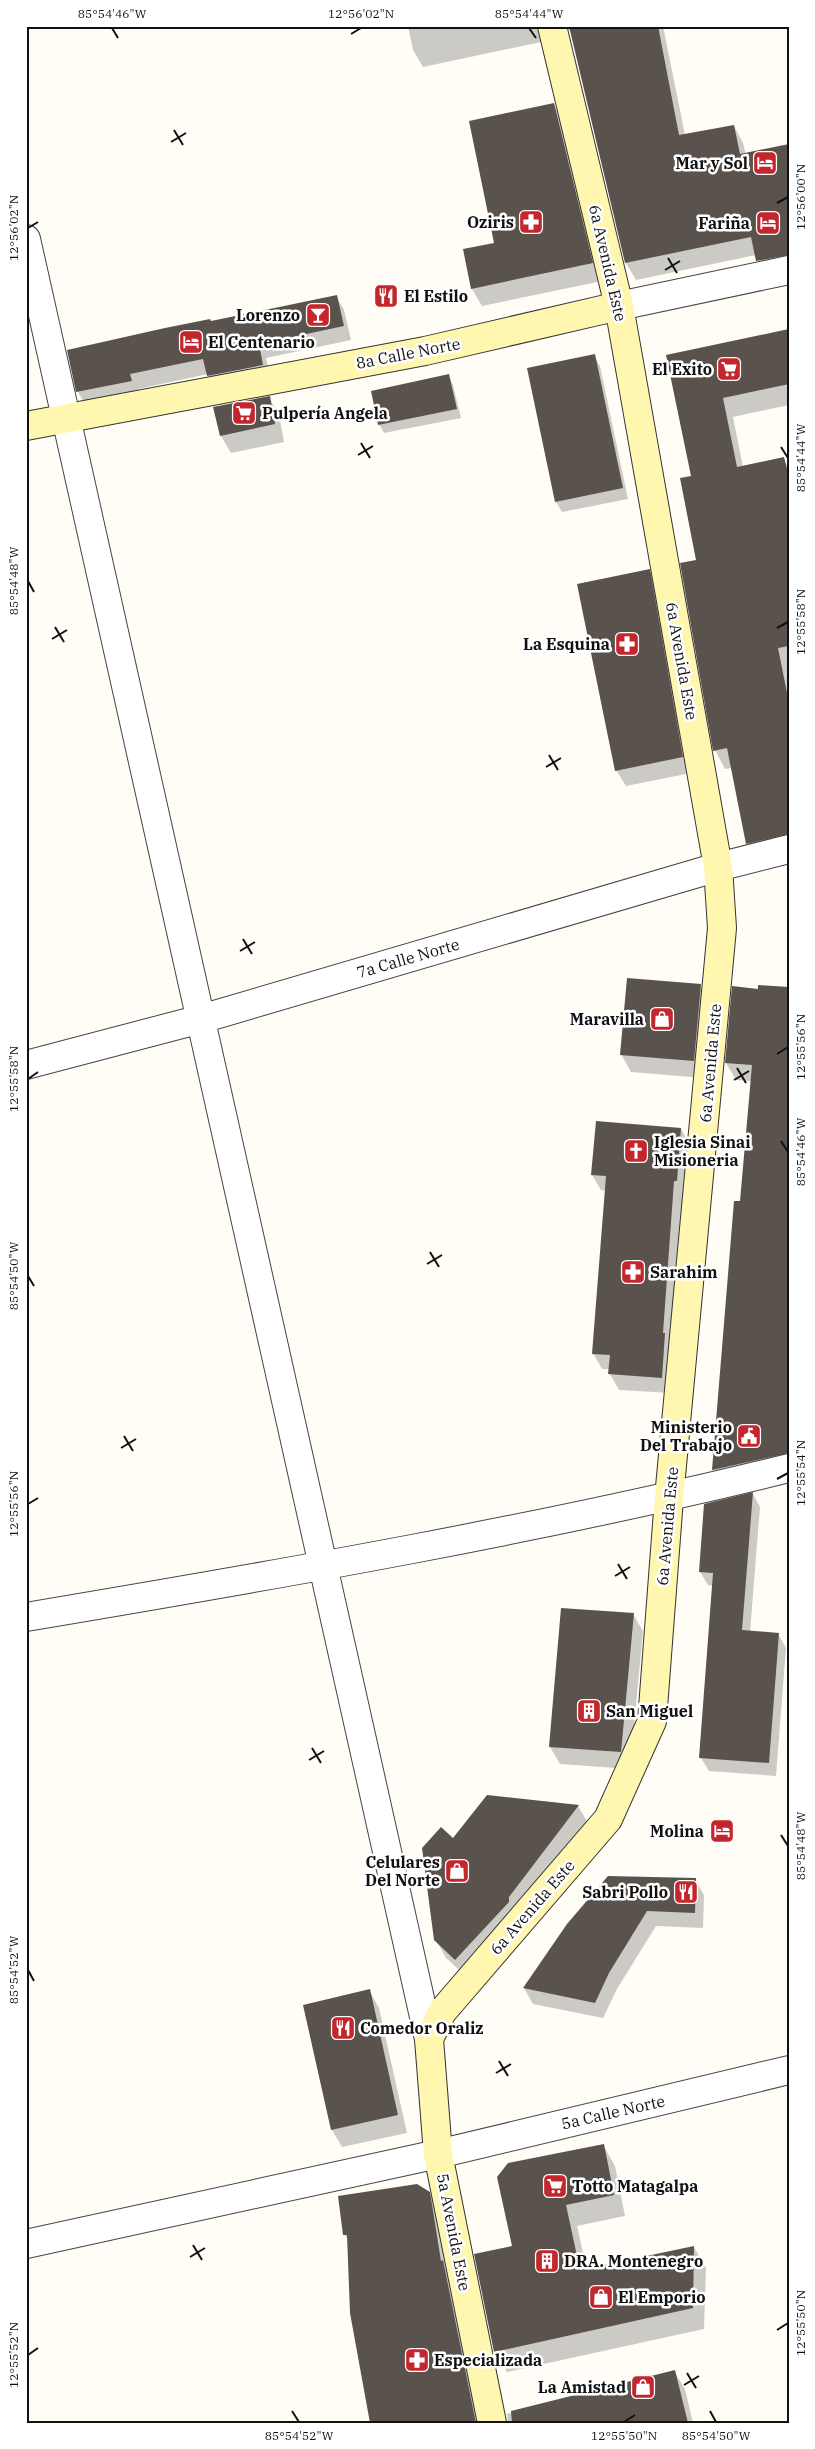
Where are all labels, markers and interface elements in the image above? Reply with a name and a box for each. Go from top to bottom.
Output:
text: 85°54'46"W [78,6,147,21]
text: 12°56'02"N [328,6,394,21]
text: 85°54'44"W [495,6,564,21]
hotel icon: Mar y Sol [752,150,778,176]
place label: Mar y Sol [675,153,748,173]
text: 12°56'00"N [793,164,808,230]
text: 12°56'02"N [6,195,21,261]
street label: 6a Avenida Este [585,203,631,323]
pharmacy icon: Oziris [518,209,544,235]
hotel icon: Fariña [755,210,781,236]
place label: Oziris [467,212,514,232]
place label: Fariña [698,213,750,233]
restaurant icon: El Estilo [373,283,399,309]
place label: El Estilo [404,286,468,306]
bar icon: Lorenzo [305,302,331,328]
place label: Lorenzo [236,305,300,325]
hotel icon: El Centenario [178,329,204,355]
place label: El Centenario [208,332,315,352]
street label: 8a Calle Norte [354,333,462,373]
supermarket icon: El Exito [716,356,742,382]
place label: El Exito [652,359,712,379]
supermarket icon: Pulpería Angela [231,400,257,426]
place label: Pulpería Angela [262,403,388,423]
text: 85°54'44"W [793,423,808,492]
text: 85°54'48"W [6,546,21,615]
text: 12°55'58"N [793,589,808,655]
street label: 6a Avenida Este [662,601,702,721]
pharmacy icon: La Esquina [614,631,640,657]
place label: La Esquina [523,634,610,654]
street label: 7a Calle Norte [354,934,462,982]
street label: 6a Avenida Este [695,1003,725,1123]
shop icon: Maravilla [649,1006,675,1032]
place label: Maravilla [570,1009,644,1029]
text: 12°55'56"N [793,1014,808,1080]
text: 12°55'58"N [6,1046,21,1112]
text: 85°54'46"W [793,1117,808,1186]
place label: Iglesia Sinai Misioneria [654,1132,751,1170]
church icon: Iglesia Sinai Misioneria [623,1138,649,1164]
text: 85°54'50"W [6,1241,21,1310]
pharmacy icon: Sarahim [620,1259,646,1285]
place label: Sarahim [650,1262,718,1282]
place label: Ministerio Del Trabajo [640,1417,732,1455]
public building icon: Ministerio Del Trabajo [736,1423,762,1449]
text: 12°55'54"N [793,1440,808,1506]
street label: 6a Avenida Este [652,1466,682,1586]
text: 12°55'56"N [6,1471,21,1537]
building icon: San Miguel [576,1698,602,1724]
place label: San Miguel [606,1701,693,1721]
text: 85°54'48"W [793,1811,808,1880]
hotel icon: Molina [709,1818,735,1844]
place label: Molina [650,1821,704,1841]
place label: Celulares Del Norte [365,1852,440,1890]
street label: 6a Avenida Este [485,1855,579,1959]
shop icon: Celulares Del Norte [444,1858,470,1884]
restaurant icon: Sabri Pollo [673,1879,699,1905]
place label: Sabri Pollo [582,1882,668,1902]
text: 85°54'52"W [6,1935,21,2004]
restaurant icon: Comedor Oraliz [330,2015,356,2041]
place label: Comedor Oraliz [360,2018,484,2038]
street label: 5a Calle Norte [559,2090,667,2134]
street label: 5a Avenida Este [433,2172,475,2292]
supermarket icon: Totto Matagalpa [542,2173,568,2199]
place label: Totto Matagalpa [572,2176,698,2196]
building icon: DRA. Montenegro [534,2248,560,2274]
place label: DRA. Montenegro [564,2251,703,2271]
shop icon: El Emporio [588,2284,614,2310]
place label: El Emporio [618,2287,706,2307]
text: 12°55'50"N [793,2290,808,2356]
text: 12°55'52"N [6,2322,21,2388]
pharmacy icon: Especializada [404,2347,430,2373]
place label: Especializada [434,2350,542,2370]
shop icon: La Amistad [630,2374,656,2400]
place label: La Amistad [538,2377,626,2397]
text: 85°54'52"W [265,2428,334,2443]
text: 12°55'50"N [591,2428,657,2443]
text: 85°54'50"W [682,2428,751,2443]

